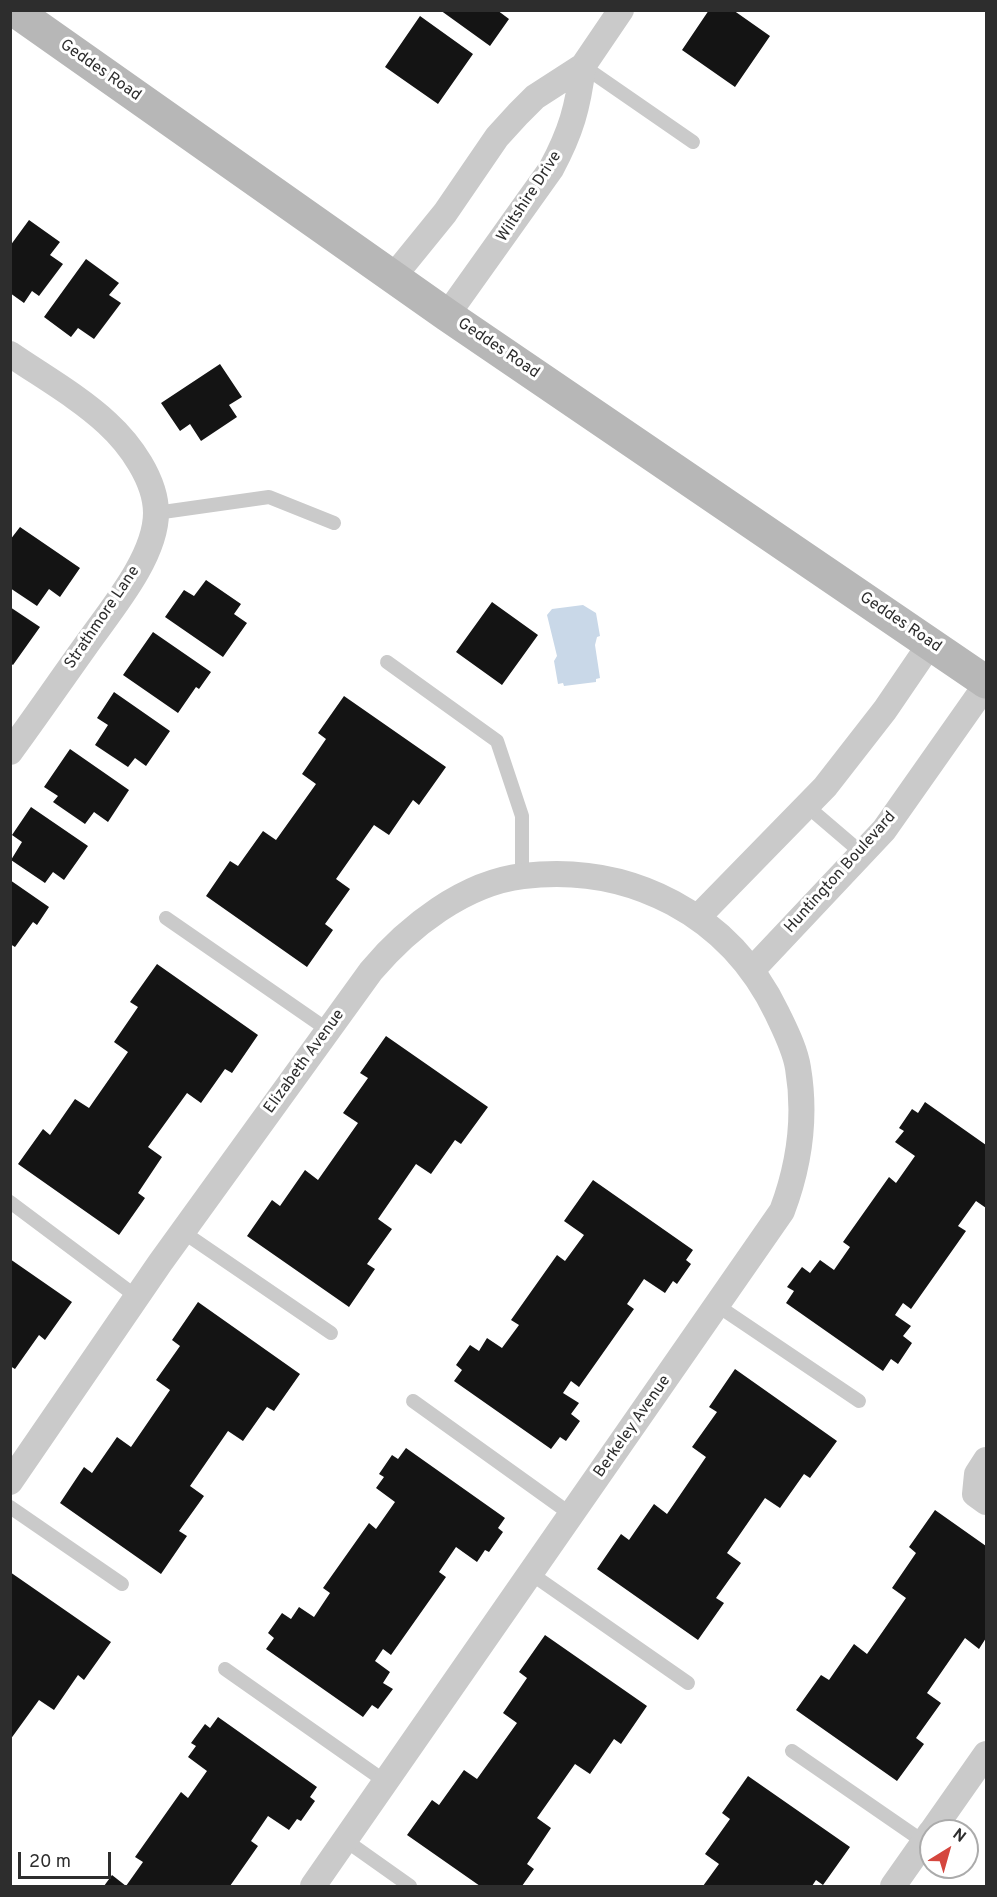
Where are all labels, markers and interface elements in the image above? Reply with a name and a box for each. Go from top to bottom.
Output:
street label: Geddes Road [56,36,144,106]
street label: Wiltshire Drive [494,148,566,246]
street label: Geddes Road [453,315,543,383]
street label: Strathmore Lane [61,563,145,673]
street label: Geddes Road [855,589,945,657]
street label: Huntington Boulevard [781,808,901,938]
street label: Elizabeth Avenue [261,1006,349,1118]
street label: Berkeley Avenue [591,1372,675,1482]
north arrow [919,1819,979,1879]
text: N [948,1825,969,1848]
scale bar [21,1840,114,1878]
text: 20 m [29,1851,71,1874]

